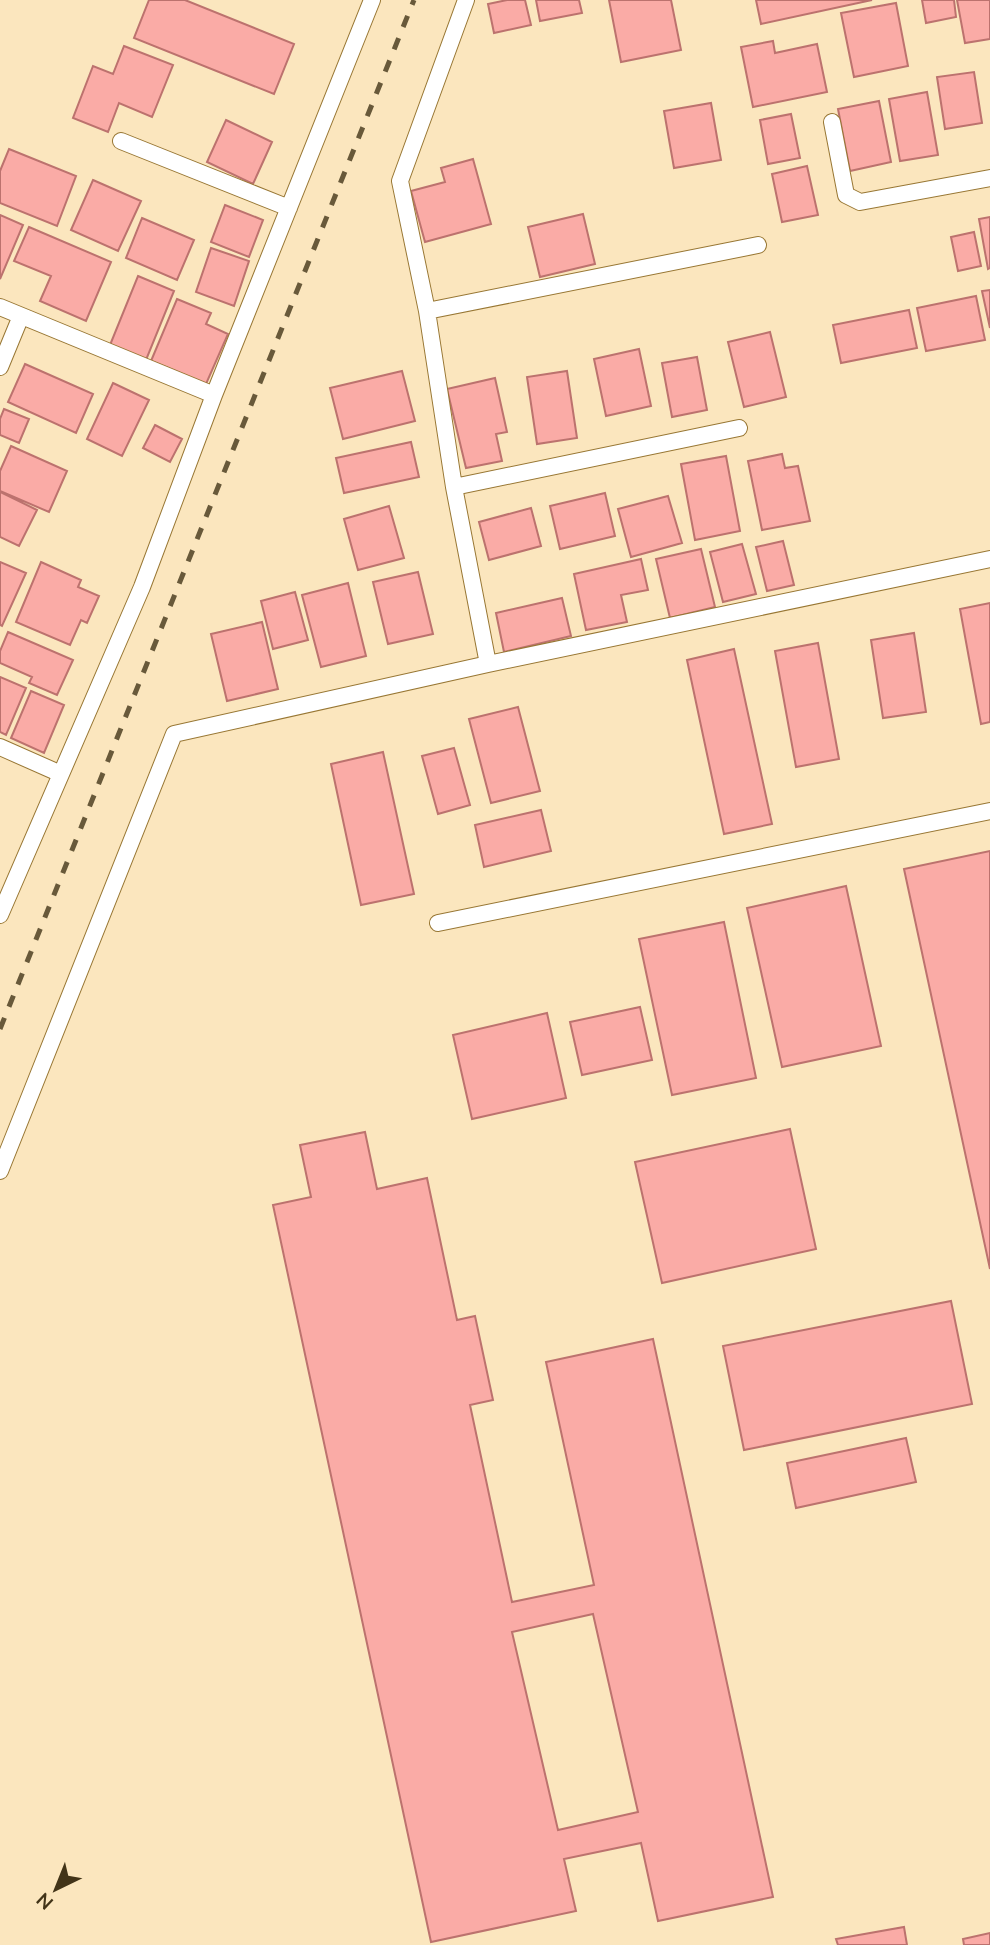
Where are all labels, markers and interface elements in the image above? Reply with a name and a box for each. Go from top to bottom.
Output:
north arrow [21,1854,91,1924]
text: N [31,1886,59,1915]

